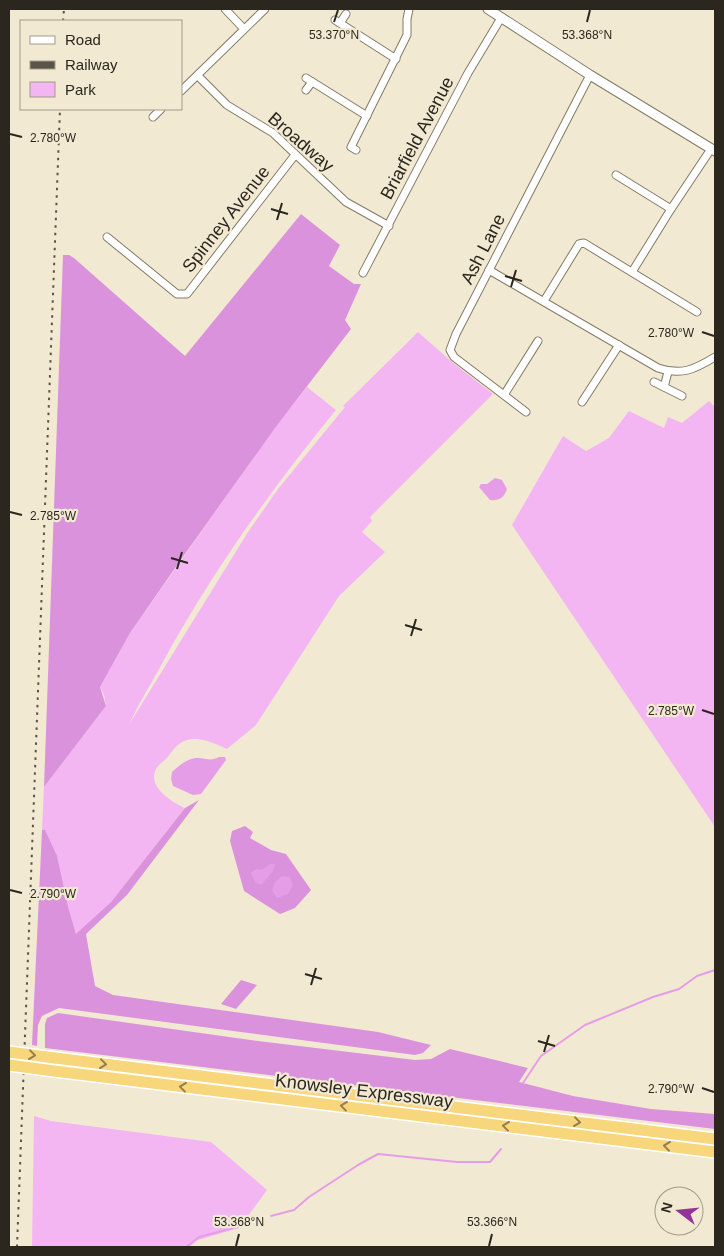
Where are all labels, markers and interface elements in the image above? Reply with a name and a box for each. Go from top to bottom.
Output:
legend [20,20,182,110]
text: 53.370°N [309,28,359,42]
text: 53.368°N [562,28,612,42]
text: Road [65,31,101,48]
text: Railway [65,56,118,73]
street label: Briarfield Avenue [376,73,458,203]
text: Park [65,81,96,98]
street label: Broadway [264,108,338,176]
text: 2.780°W [30,131,77,145]
street label: Spinney Avenue [178,162,274,276]
street label: Ash Lane [457,211,509,287]
text: 2.780°W [648,326,695,340]
text: 2.785°W [30,509,77,523]
text: 2.785°W [648,704,695,718]
text: 2.790°W [30,887,77,901]
one-way arrow [28,1049,36,1060]
one-way arrow [99,1058,107,1069]
street label: Knowsley Expressway [274,1070,454,1112]
one-way arrow [179,1082,187,1093]
text: 2.790°W [648,1082,695,1096]
one-way arrow [340,1102,349,1112]
one-way arrow [573,1116,581,1127]
one-way arrow [501,1121,509,1132]
one-way arrow [663,1141,671,1152]
north arrow [654,1186,704,1236]
text: N [657,1200,676,1214]
text: 53.368°N [214,1215,264,1229]
text: 53.366°N [467,1215,517,1229]

